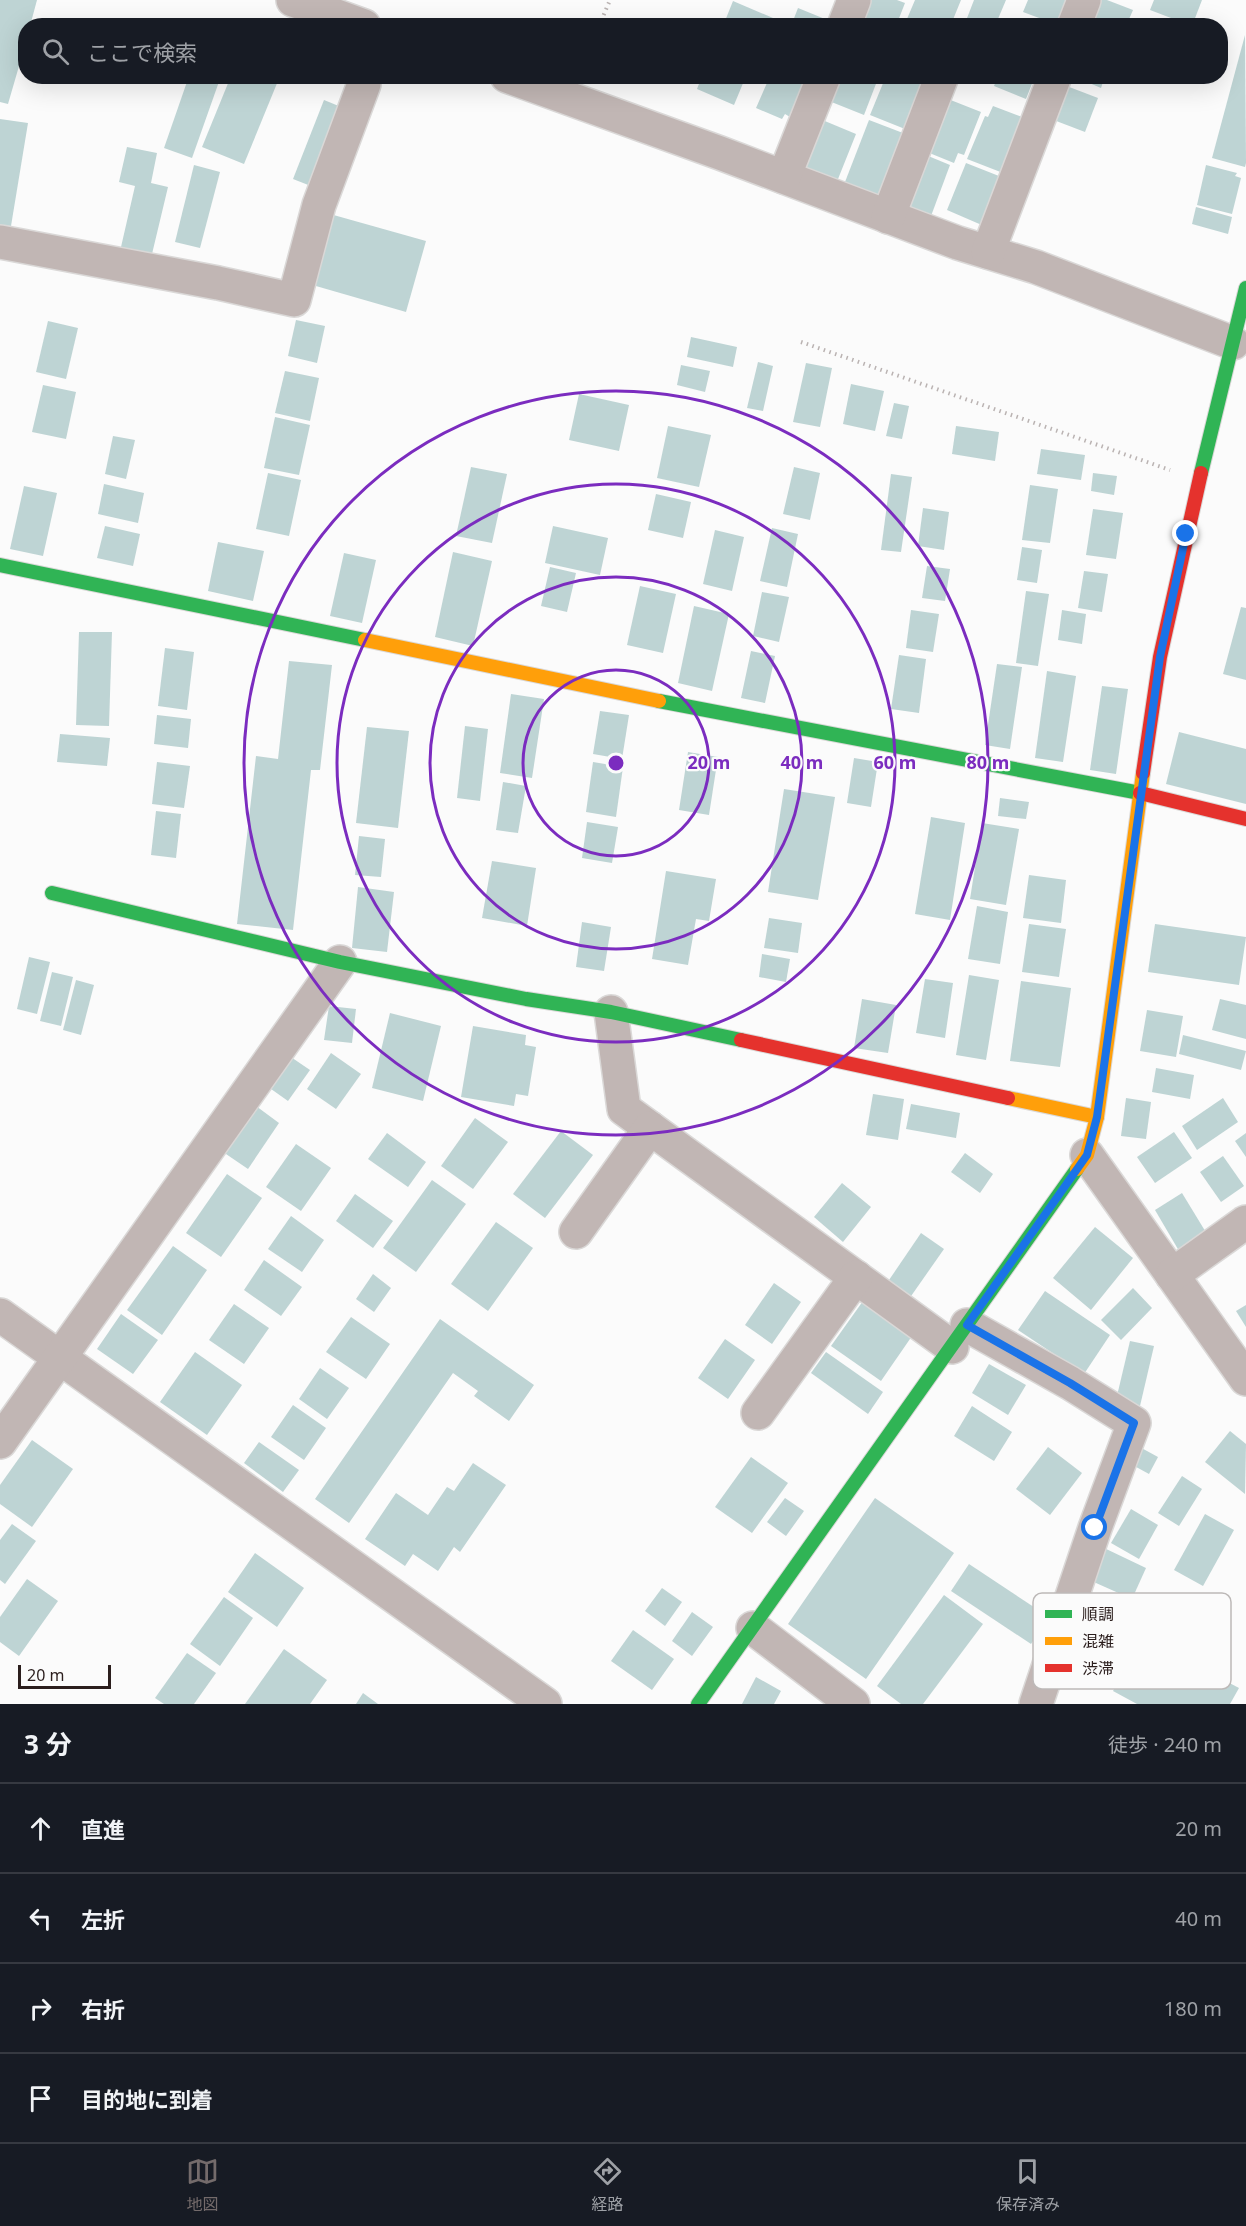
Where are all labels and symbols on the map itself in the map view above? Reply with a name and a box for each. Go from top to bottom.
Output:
route end [1172,520,1198,546]
text: 20 m [688,750,730,774]
text: 40 m [781,750,823,774]
text: 60 m [874,750,916,774]
text: 80 m [967,750,1009,774]
centre of rings [606,753,626,773]
route start [1081,1514,1107,1540]
legend [1033,1593,1231,1689]
text: 順調 [1082,1603,1114,1625]
text: 混雑 [1082,1630,1114,1652]
text: 渋滞 [1082,1657,1114,1679]
scale bar [18,1662,111,1690]

